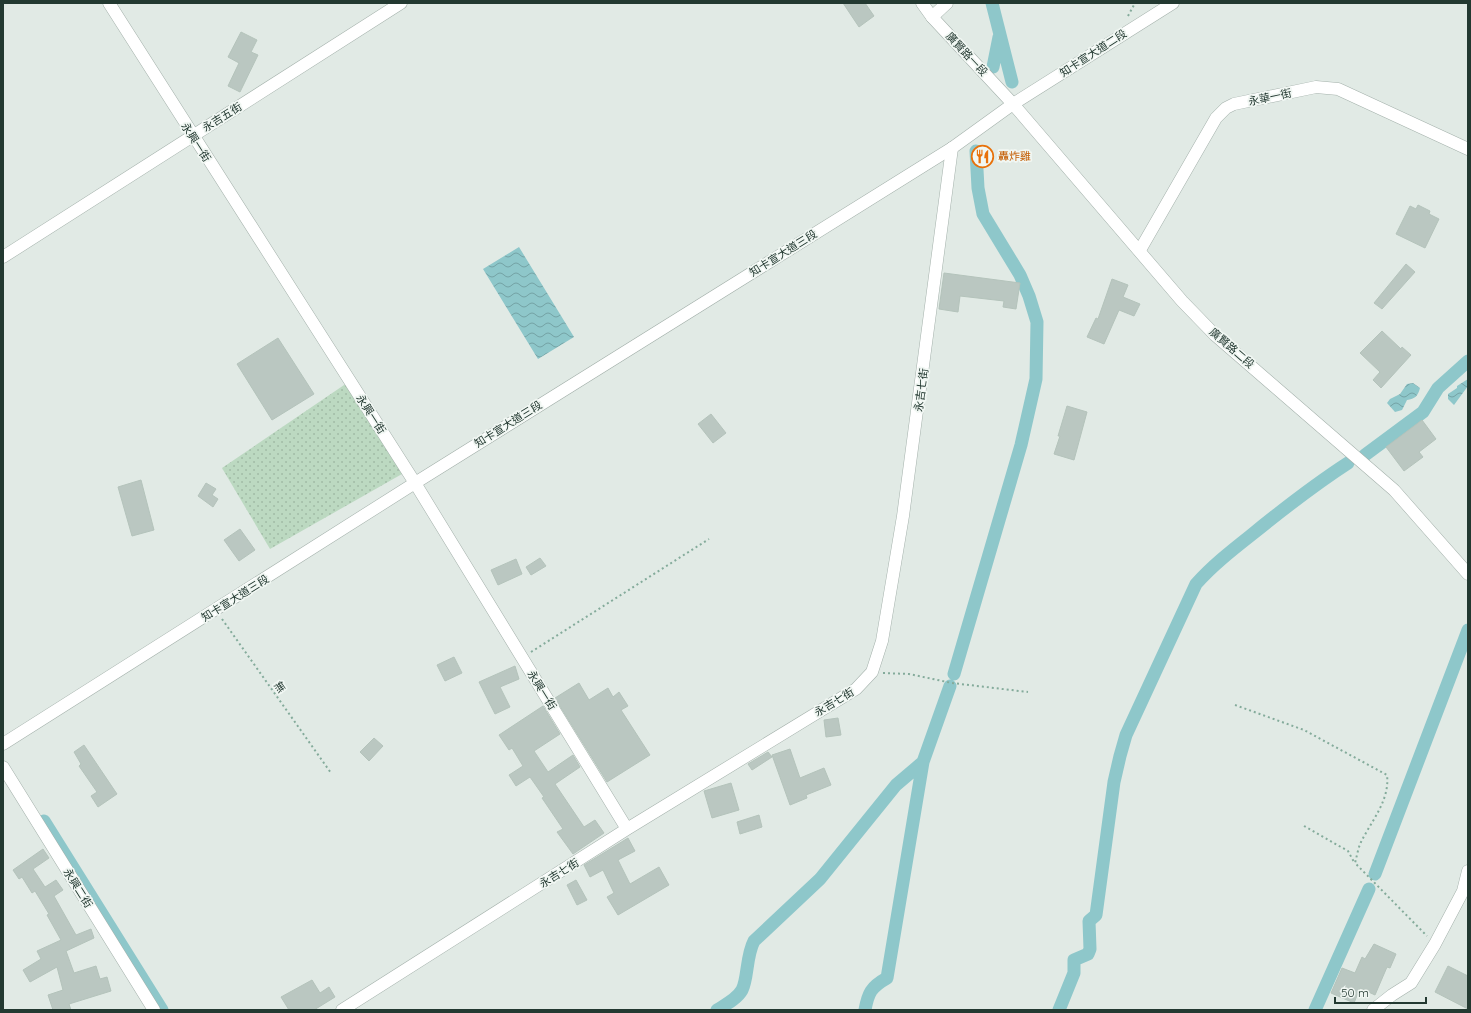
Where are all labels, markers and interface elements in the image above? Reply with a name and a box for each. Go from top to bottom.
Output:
street label: 知卡宣大道二段 [1057,26,1129,80]
street label: 廣賢路一段 [943,29,991,79]
street label: 永華一街 [1247,86,1293,108]
street label: 永吉五街 [200,99,244,135]
street label: 永興一街 [178,120,214,164]
restaurant icon: 轟炸雞 [970,143,996,169]
place label: 轟炸雞 [998,149,1031,163]
street label: 知卡宣大道三段 [747,227,819,279]
street label: 廣賢路二段 [1207,325,1257,371]
street label: 永吉七街 [911,367,931,413]
street label: 永興一街 [353,392,389,436]
street label: 知卡宣大道三段 [472,398,544,450]
street label: 知卡宣大道三段 [199,572,271,624]
street label: 永興一街 [524,668,560,712]
street label: 無 [271,678,289,696]
street label: 永吉七街 [812,685,856,719]
street label: 永吉七街 [537,855,581,891]
street label: 永興二街 [60,866,96,910]
scale bar [1335,979,1426,1005]
text: 50 m [1341,985,1369,1000]

